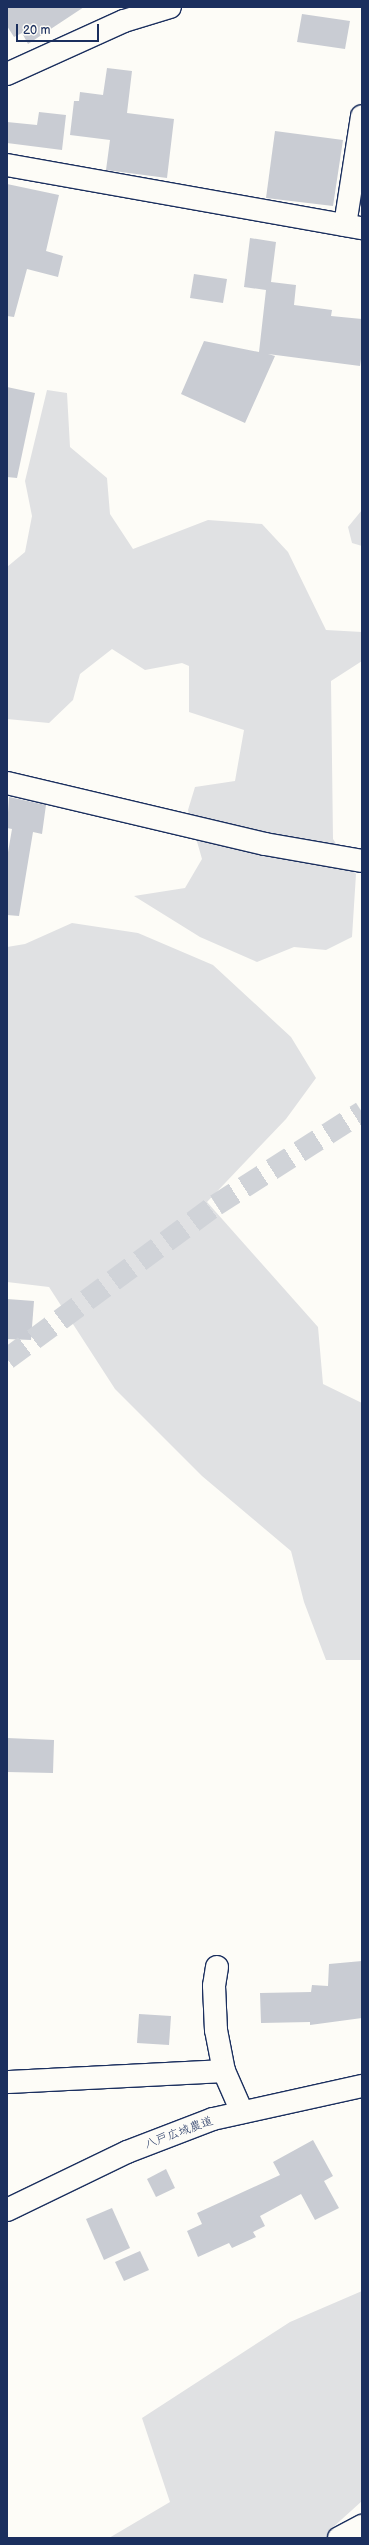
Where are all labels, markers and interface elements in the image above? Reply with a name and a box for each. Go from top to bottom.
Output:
scale bar [18,16,101,42]
text: 20 m [23,23,50,38]
street label: 八戸広域農道 [143,2114,215,2152]

